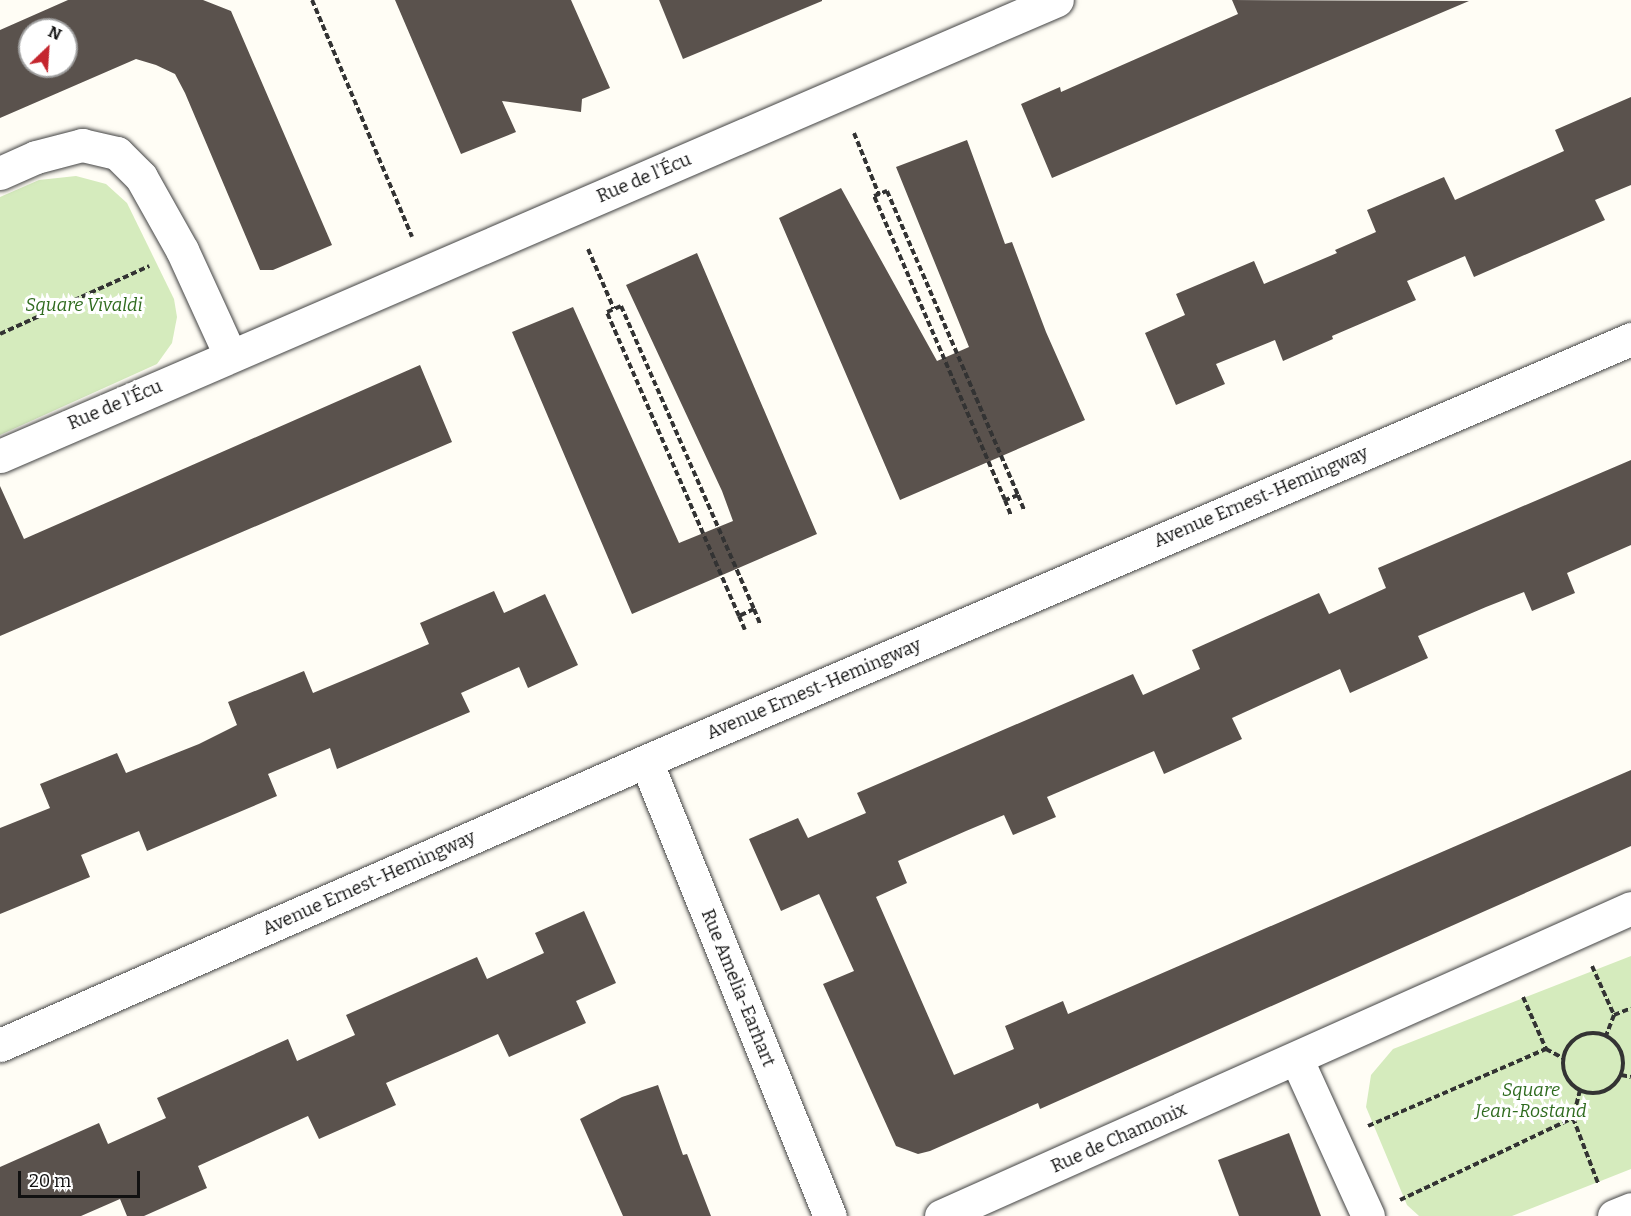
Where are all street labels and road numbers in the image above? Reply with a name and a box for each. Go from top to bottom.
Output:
street label: Rue de l'Écu [594,148,694,208]
street label: Rue de l'Écu [65,375,165,435]
street label: Avenue Ernest-Hemingway [1151,442,1371,552]
street label: Avenue Ernest-Hemingway [704,634,924,744]
street label: Avenue Ernest-Hemingway [259,826,479,940]
street label: Rue Amelia-Earhart [697,906,779,1070]
street label: Rue de Chamonix [1048,1098,1190,1178]

